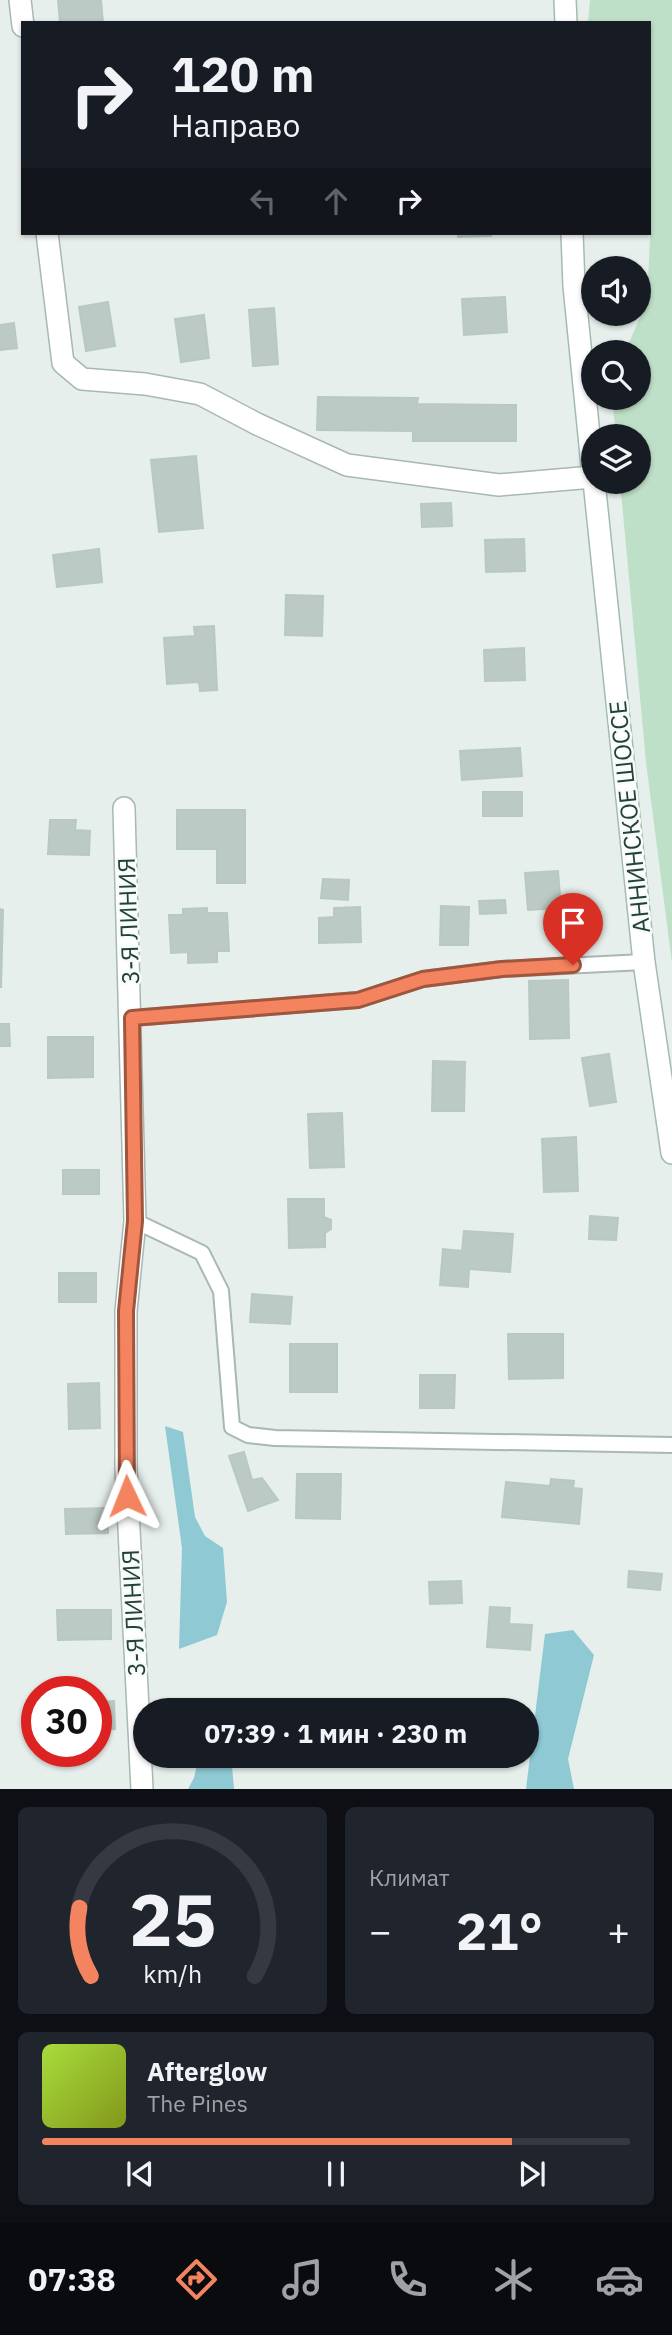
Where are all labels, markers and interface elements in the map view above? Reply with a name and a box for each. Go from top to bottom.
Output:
text: 120 m [171,42,315,105]
icon: right [56,49,147,140]
text: Направо [171,104,300,146]
icon: left [244,182,282,220]
icon: ahead [317,182,355,220]
icon: right [390,182,428,220]
map controls [581,256,651,494]
button: sound [581,256,651,326]
button: search [581,340,651,410]
button: layers [581,424,651,494]
street label: АННИНСКОЕ ШОССЕ [601,699,657,935]
street label: 3-Я ЛИНИЯ [110,857,146,985]
pin [543,893,603,965]
icon: arrive [554,904,592,942]
position arrow [90,1459,164,1533]
street label: 3-Я ЛИНИЯ [114,1549,152,1677]
speed limit sign: 30 [21,1676,112,1767]
text: 07:39 · 1 мин · 230 m [205,1716,467,1750]
text: Климат [369,1862,450,1892]
text: 25 [129,1872,216,1967]
text: 21° [456,1897,543,1964]
text: − [369,1906,392,1955]
text: + [607,1906,630,1955]
text: km/h [143,1957,202,1990]
text: Afterglow [147,2054,267,2088]
text: The Pines [147,2088,248,2118]
icon: previous [121,2155,159,2193]
icon: pause [317,2155,355,2193]
icon: next [513,2155,551,2193]
icon: directions [172,2255,221,2304]
icon: music [278,2255,327,2304]
icon: phone [383,2255,432,2304]
icon: climate [489,2255,538,2304]
icon: car [595,2255,644,2304]
text: 07:38 [28,2258,116,2300]

